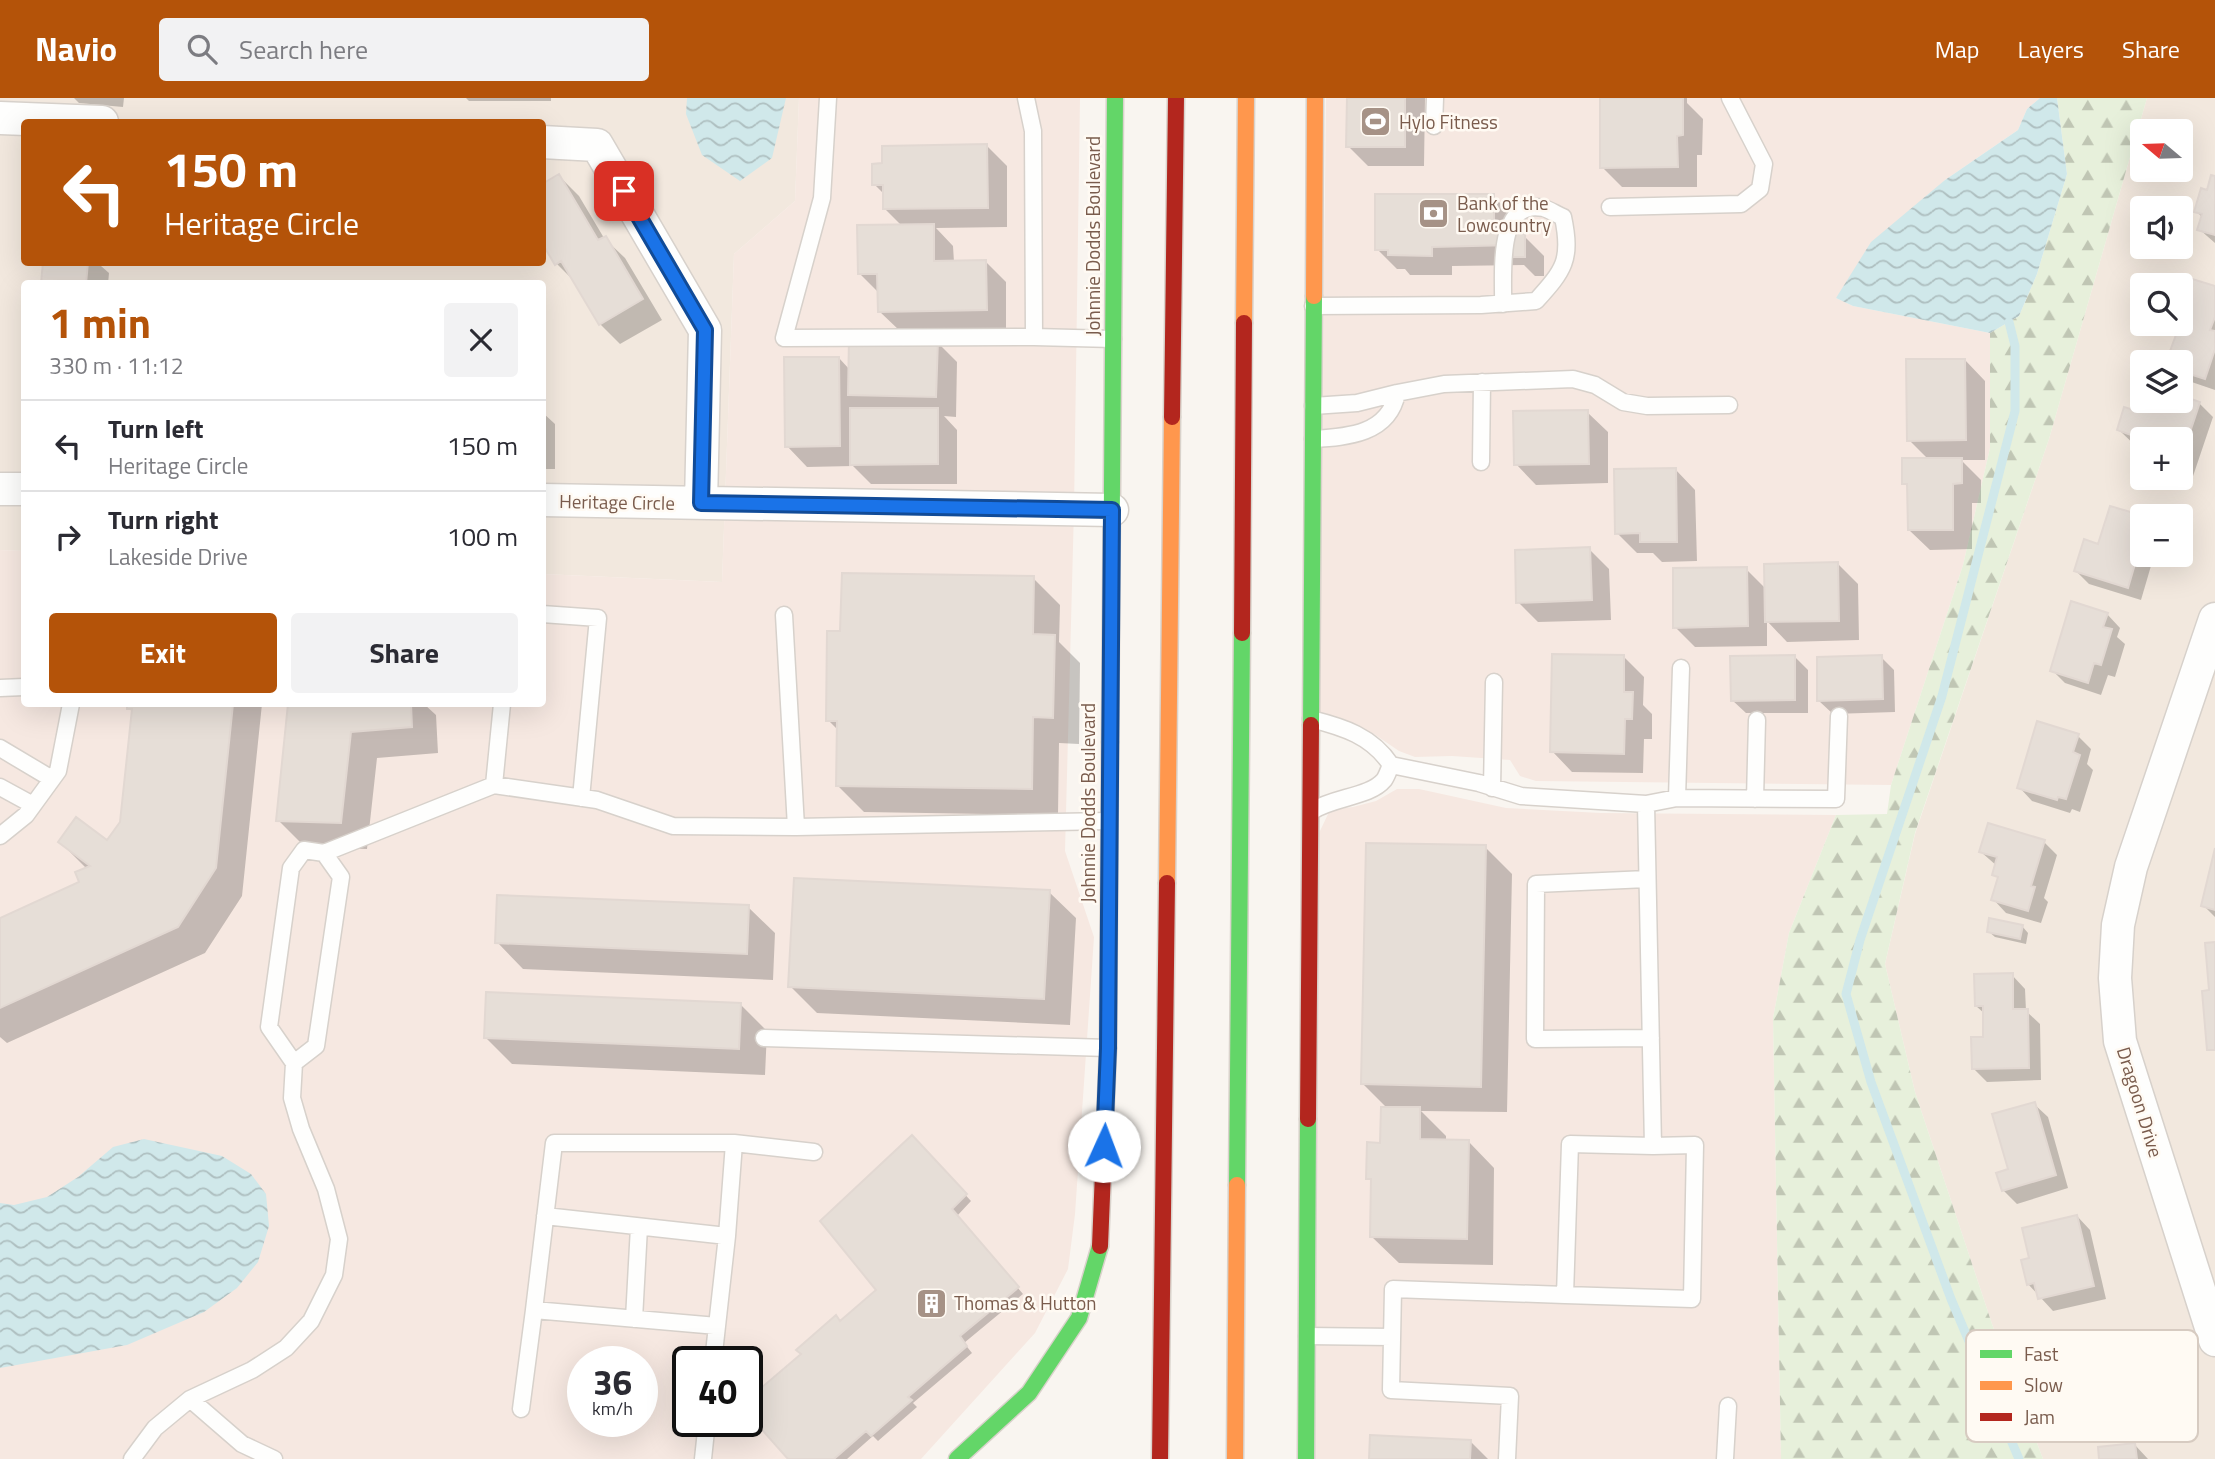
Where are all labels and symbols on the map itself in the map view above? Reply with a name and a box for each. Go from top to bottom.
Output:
sports icon: Hylo Fitness [1359,105,1393,139]
place label: Hylo Fitness [1399,107,1498,136]
north arrow [2130,119,2193,182]
street label: Johnnie Dodds Boulevard [1078,136,1107,336]
pin [594,161,654,221]
place label: Bank of the Lowcountry [1457,188,1551,239]
bank icon: Bank of the Lowcountry [1417,197,1451,231]
street label: Heritage Circle [559,486,675,517]
street label: Johnnie Dodds Boulevard [1073,703,1102,903]
street label: Dragoon Drive [2110,1043,2171,1161]
position arrow [1067,1109,1141,1183]
building icon: Thomas & Hutton [914,1286,948,1320]
place label: Thomas & Hutton [954,1288,1096,1317]
legend [1966,1330,2198,1442]
text: Fast [2024,1339,2059,1368]
speed limit sign: 40 [672,1346,763,1437]
text: Slow [2024,1370,2063,1399]
text: Jam [2024,1402,2055,1431]

